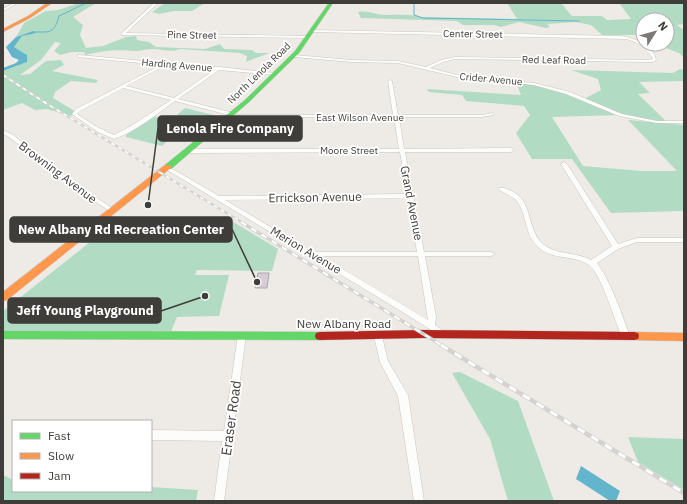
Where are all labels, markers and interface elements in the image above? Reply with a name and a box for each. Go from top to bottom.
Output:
north arrow [635,12,675,52]
text: N [655,19,671,33]
street label: Center Street [443,27,503,41]
street label: Pine Street [167,28,217,42]
street label: North Lenola Road [225,39,293,107]
street label: Red Leaf Road [522,53,586,67]
street label: Harding Avenue [141,55,213,75]
street label: Crider Avenue [459,70,523,88]
street label: East Wilson Avenue [316,111,404,124]
callout: Lenola Fire Company [158,116,302,141]
text: Lenola Fire Company [166,120,294,137]
street label: Browning Avenue [16,138,100,206]
street label: Moore Street [320,144,379,157]
street label: Grand Avenue [397,164,427,242]
street label: Errickson Avenue [268,189,362,205]
callout: New Albany Rd Recreation Center [10,217,232,242]
text: New Albany Rd Recreation Center [18,221,224,238]
street label: Merion Avenue [268,223,345,277]
callout: Jeff Young Playground [8,298,161,323]
text: Jeff Young Playground [16,302,154,319]
street label: New Albany Road [297,316,391,331]
street label: Eraser Road [217,379,245,457]
legend [12,420,152,492]
text: Fast [48,428,71,443]
text: Slow [48,448,74,463]
text: Jam [48,468,71,483]

